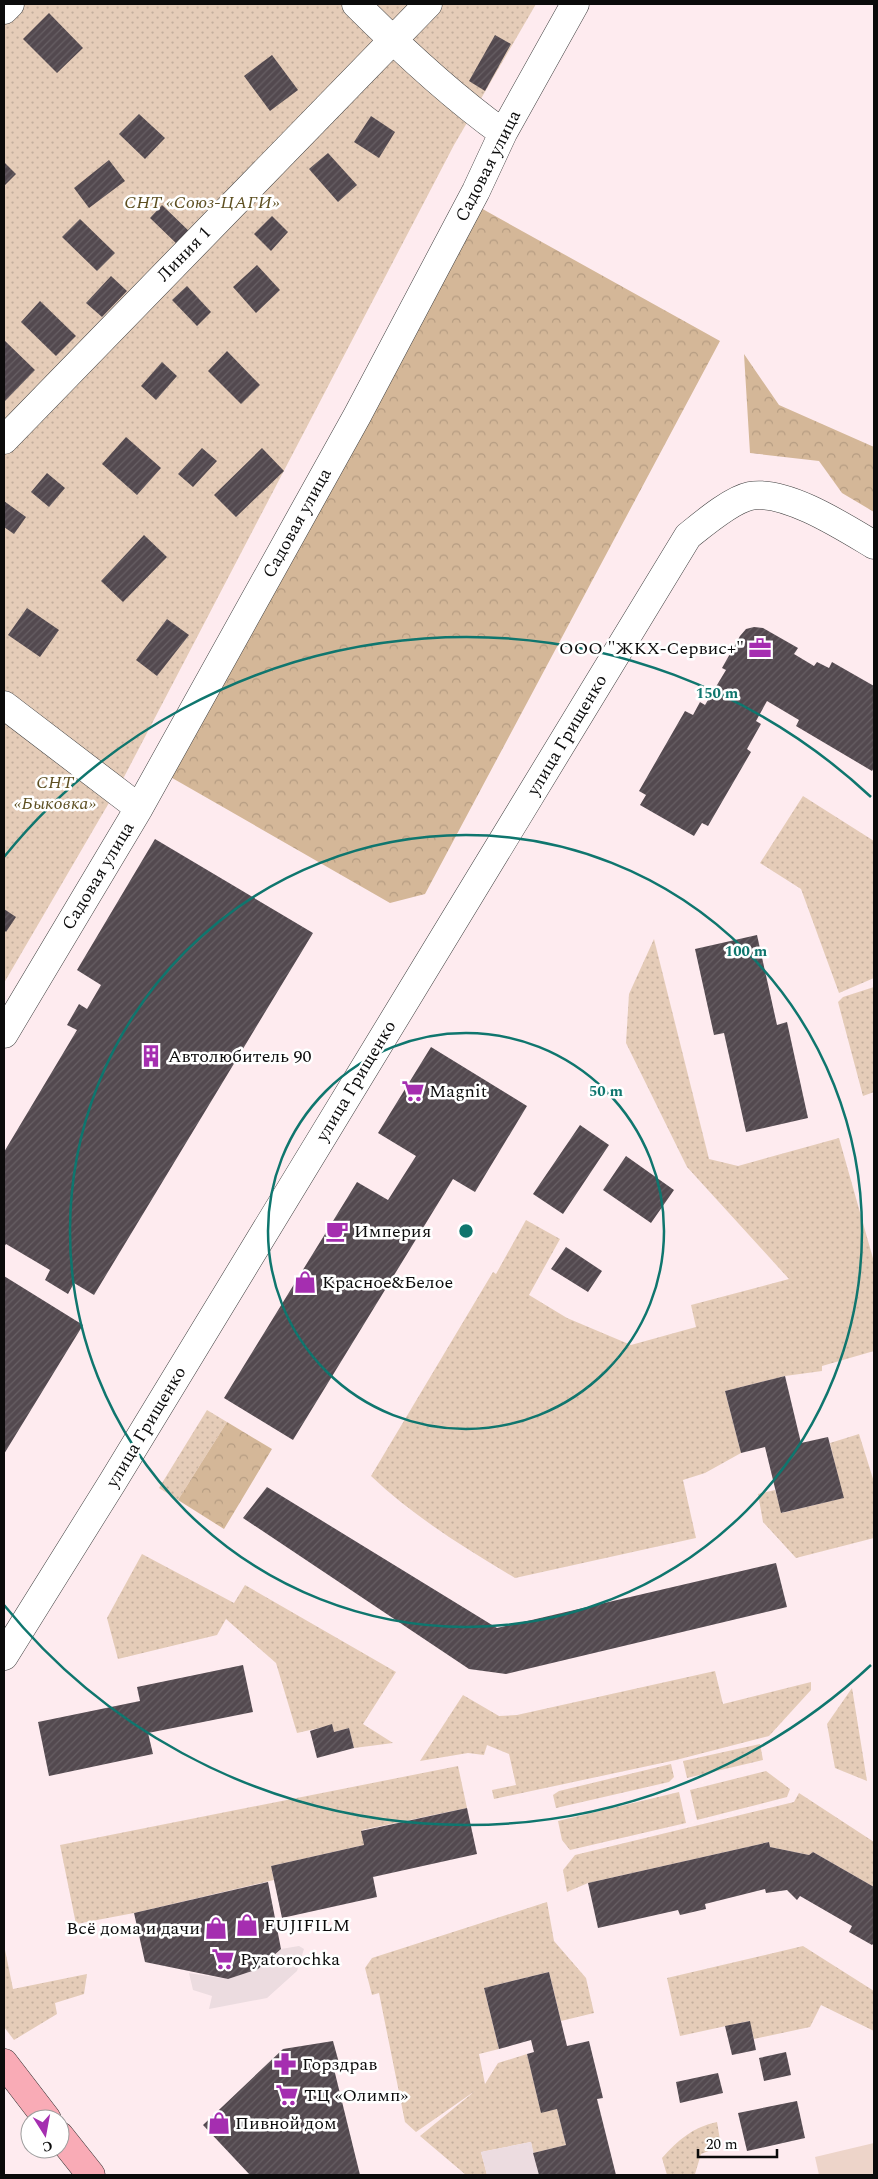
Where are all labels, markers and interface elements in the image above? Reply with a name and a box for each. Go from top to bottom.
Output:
street label: Садовая улица [448,105,528,227]
park label: СНТ «Союз-ЦАГИ» [124,189,280,216]
street label: Линия 1 [151,220,217,288]
street label: Садовая улица [256,463,339,583]
place label: ООО "ЖКХ-Сервис+" [559,635,744,662]
office icon: ООО "ЖКХ-Сервис+" [747,635,773,661]
street label: улица Грищенко [519,669,614,802]
text: 150 m [696,682,739,705]
park label: СНТ «Быковка» [14,769,96,817]
street label: Садовая улица [55,816,141,935]
text: 100 m [725,940,768,963]
street label: улица Грищенко [308,1015,403,1148]
building icon: Автолюбитель 90 [138,1043,164,1069]
place label: Автолюбитель 90 [168,1043,312,1070]
supermarket icon: Magnit [400,1078,426,1104]
place label: Magnit [429,1078,487,1105]
text: 50 m [589,1080,624,1103]
cafe icon: Империя [324,1218,350,1244]
place label: Империя [354,1218,431,1245]
centre of rings [457,1222,475,1240]
shop icon: Красное&Белое [292,1269,318,1295]
place label: Красное&Белое [322,1269,453,1296]
street label: улица Грищенко [98,1361,193,1494]
shop icon: FUJIFILM [234,1912,260,1938]
place label: FUJIFILM [264,1912,350,1939]
place label: Всё дома и дачи [66,1915,200,1942]
shop icon: Всё дома и дачи [203,1915,229,1941]
supermarket icon: Pyatorochka [210,1946,236,1972]
place label: Pyatorochka [240,1946,340,1973]
pharmacy icon: Горздрав [272,2051,298,2077]
place label: Горздрав [302,2051,377,2078]
supermarket icon: ТЦ «Олимп» [274,2082,300,2108]
place label: ТЦ «Олимп» [304,2082,409,2109]
north arrow [20,2109,70,2159]
shop icon: Пивной дом [206,2110,232,2136]
place label: Пивной дом [235,2110,337,2137]
scale bar [698,2126,777,2158]
text: 20 m [706,2133,738,2156]
text: С [40,2135,54,2158]

